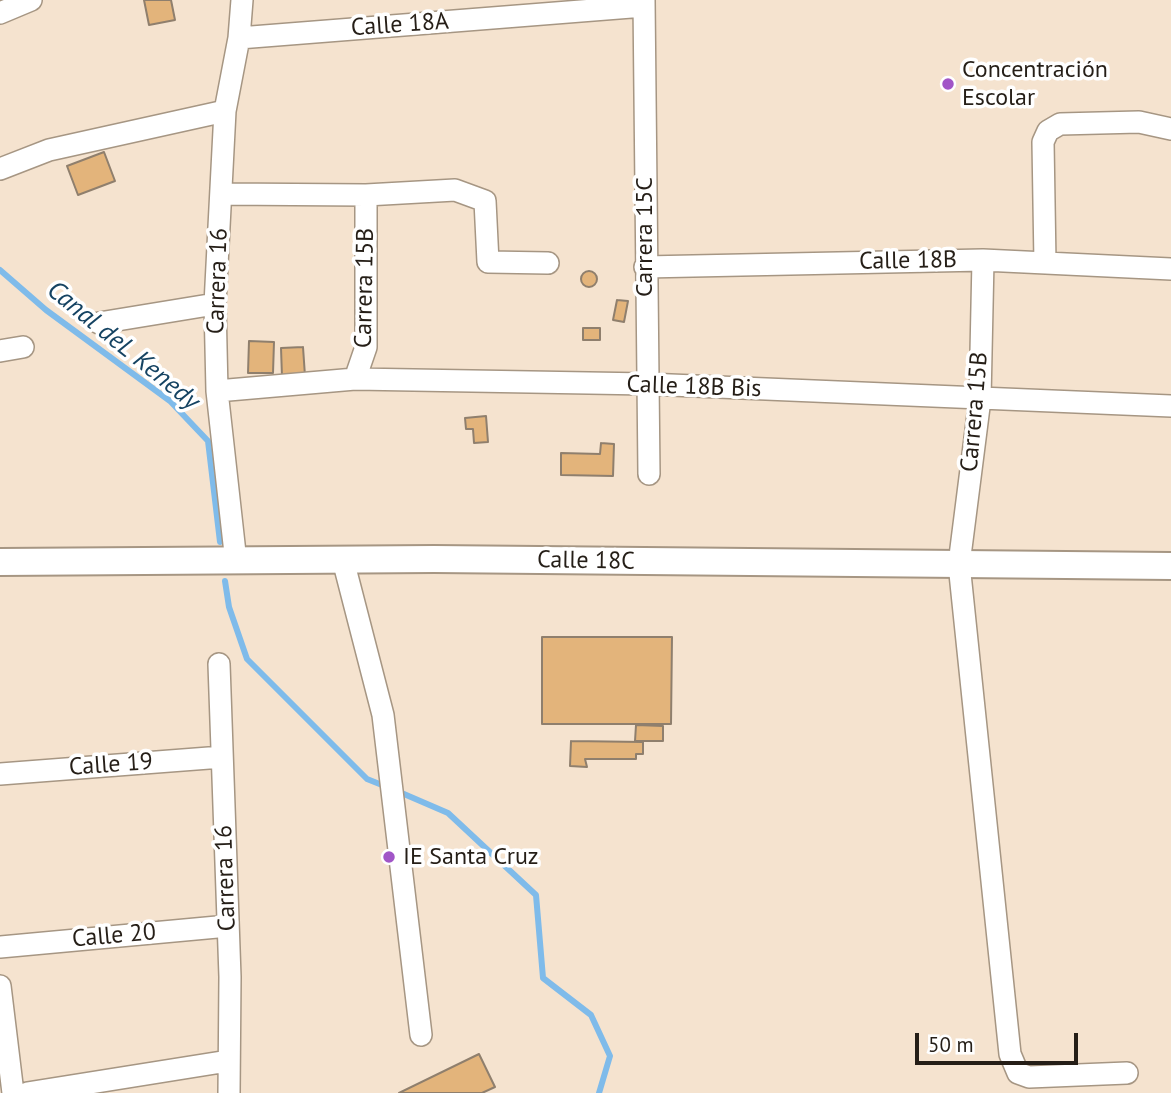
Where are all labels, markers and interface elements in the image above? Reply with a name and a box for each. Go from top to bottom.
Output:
street label: Calle 18A [350,7,450,43]
place label: Concentración Escolar [962,56,1108,112]
marker: Concentración Escolar [940,76,956,92]
street label: Carrera 15C [631,177,659,297]
street label: Carrera 16 [202,227,234,335]
street label: Carrera 15B [350,228,380,348]
street label: Calle 18B [859,246,957,276]
water label: Canal deL Kenedy [40,275,206,417]
street label: Carrera 15B [955,351,995,473]
street label: Calle 18B Bis [626,370,762,404]
street label: Calle 18C [537,546,635,576]
street label: Calle 19 [68,748,154,782]
street label: Carrera 16 [210,824,242,932]
place label: IE Santa Cruz [403,843,539,871]
marker: IE Santa Cruz [381,849,397,865]
street label: Calle 20 [71,918,157,954]
scale bar [919,1020,1082,1064]
text: 50 m [928,1031,974,1058]

